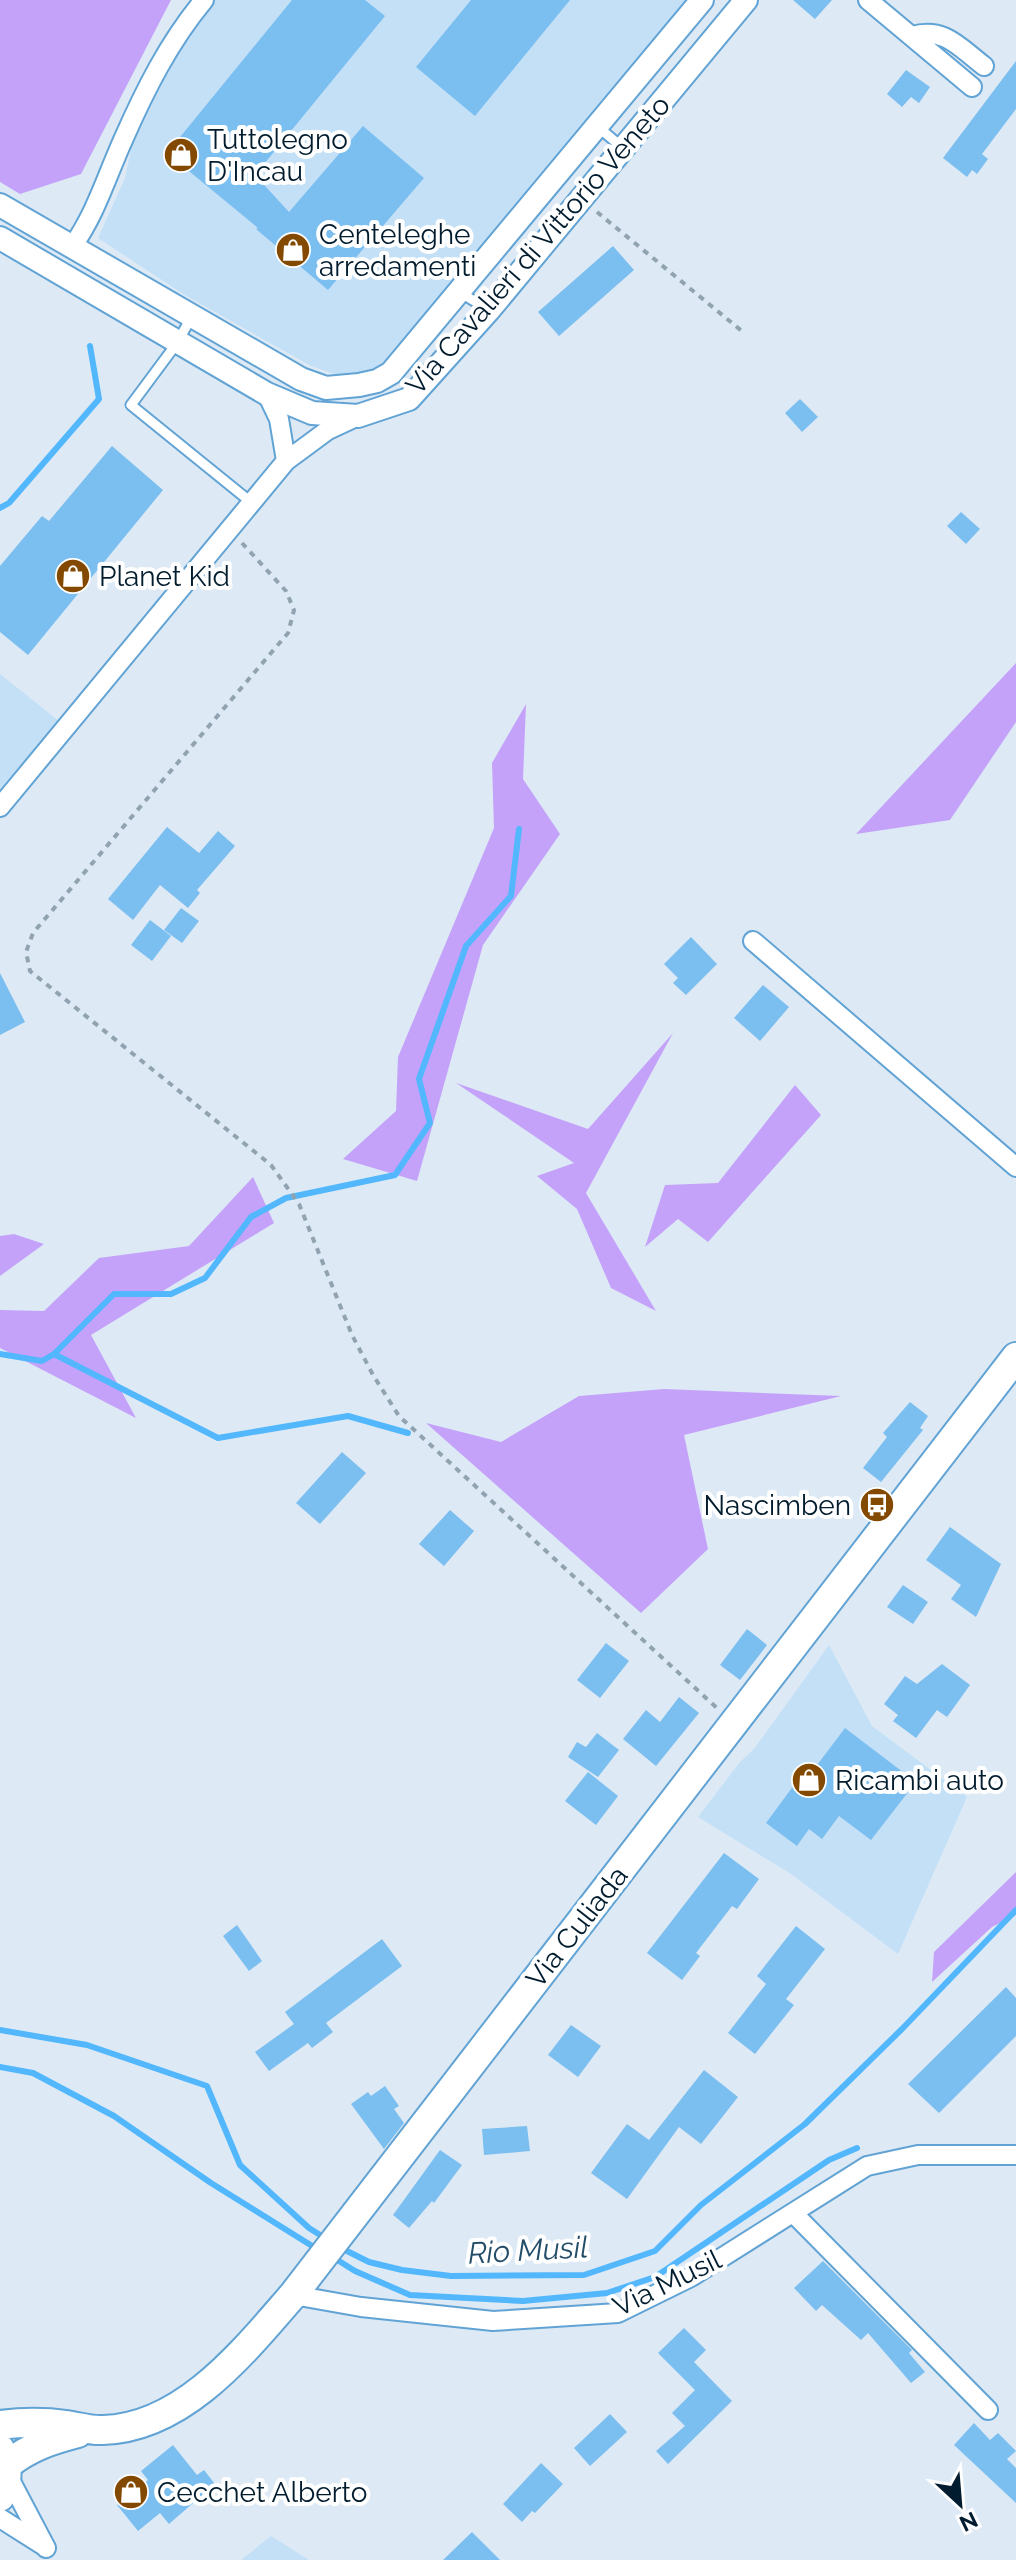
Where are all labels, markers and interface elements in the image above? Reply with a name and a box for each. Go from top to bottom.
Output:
street label: Via Cavalieri di Vittorio Veneto [399,89,677,401]
place label: Tuttolegno D'Incau [207,123,348,188]
shop icon: Tuttolegno D'Incau [162,136,200,174]
place label: Centeleghe arredamenti [319,218,476,283]
shop icon: Centeleghe arredamenti [274,231,312,269]
shop icon: Planet Kid [54,557,92,595]
place label: Planet Kid [99,560,230,593]
bus stop icon: Nascimben [858,1486,896,1524]
place label: Nascimben [703,1489,851,1522]
shop icon: Ricambi auto [790,1761,828,1799]
place label: Ricambi auto [835,1764,1004,1797]
street label: Via Culiada [519,1860,635,1994]
water label: Rio Musil [467,2229,589,2271]
street label: Via Musil [608,2243,727,2323]
north arrow [920,2464,1000,2544]
shop icon: Cecchet Alberto [112,2473,150,2511]
place label: Cecchet Alberto [157,2476,367,2509]
text: N [956,2507,982,2537]

